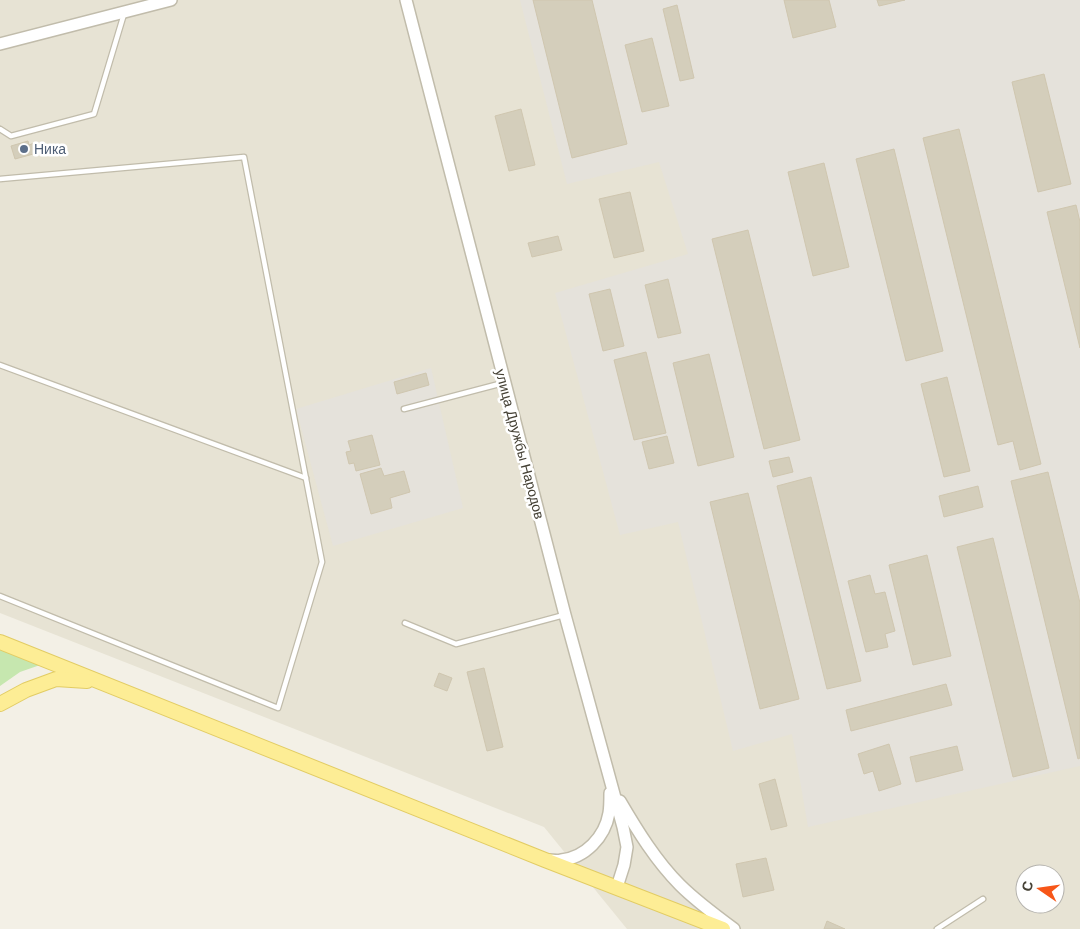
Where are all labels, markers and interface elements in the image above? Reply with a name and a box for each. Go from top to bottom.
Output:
place label: Ника [34,141,66,157]
marker: Ника [18,143,30,155]
street label: улица Дружбы Народов [492,367,548,521]
north arrow [1015,864,1065,914]
text: С [1018,879,1036,893]

